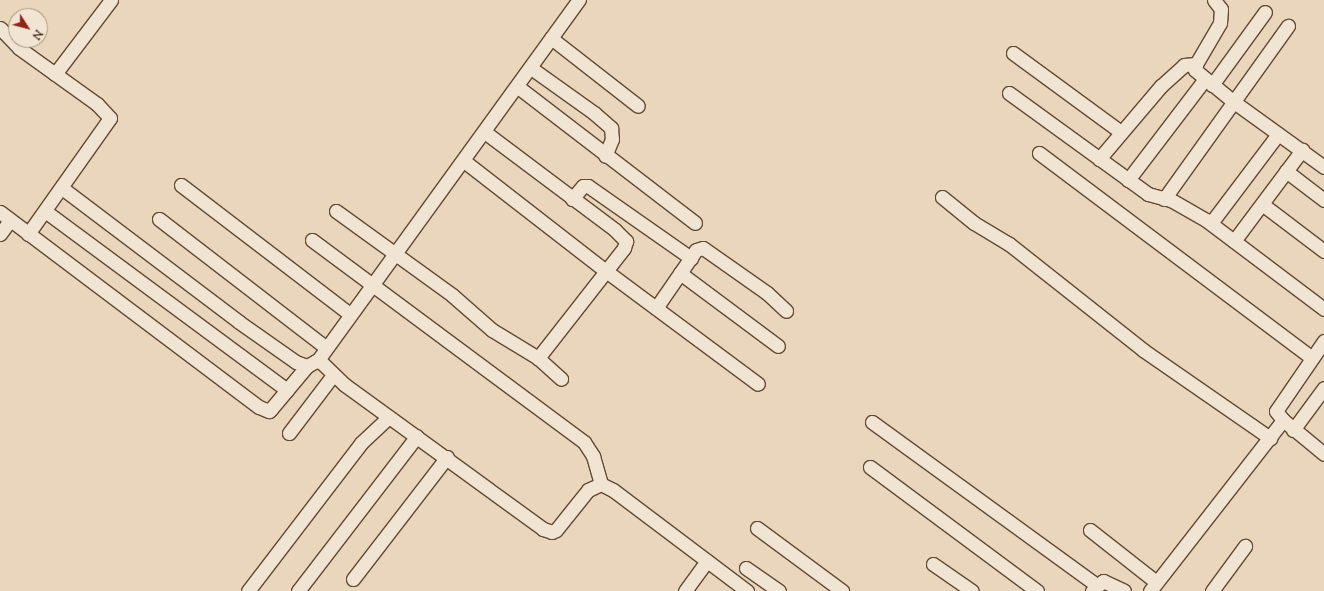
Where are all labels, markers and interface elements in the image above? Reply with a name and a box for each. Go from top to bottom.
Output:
north arrow [8,8,48,48]
text: N [28,26,46,43]

